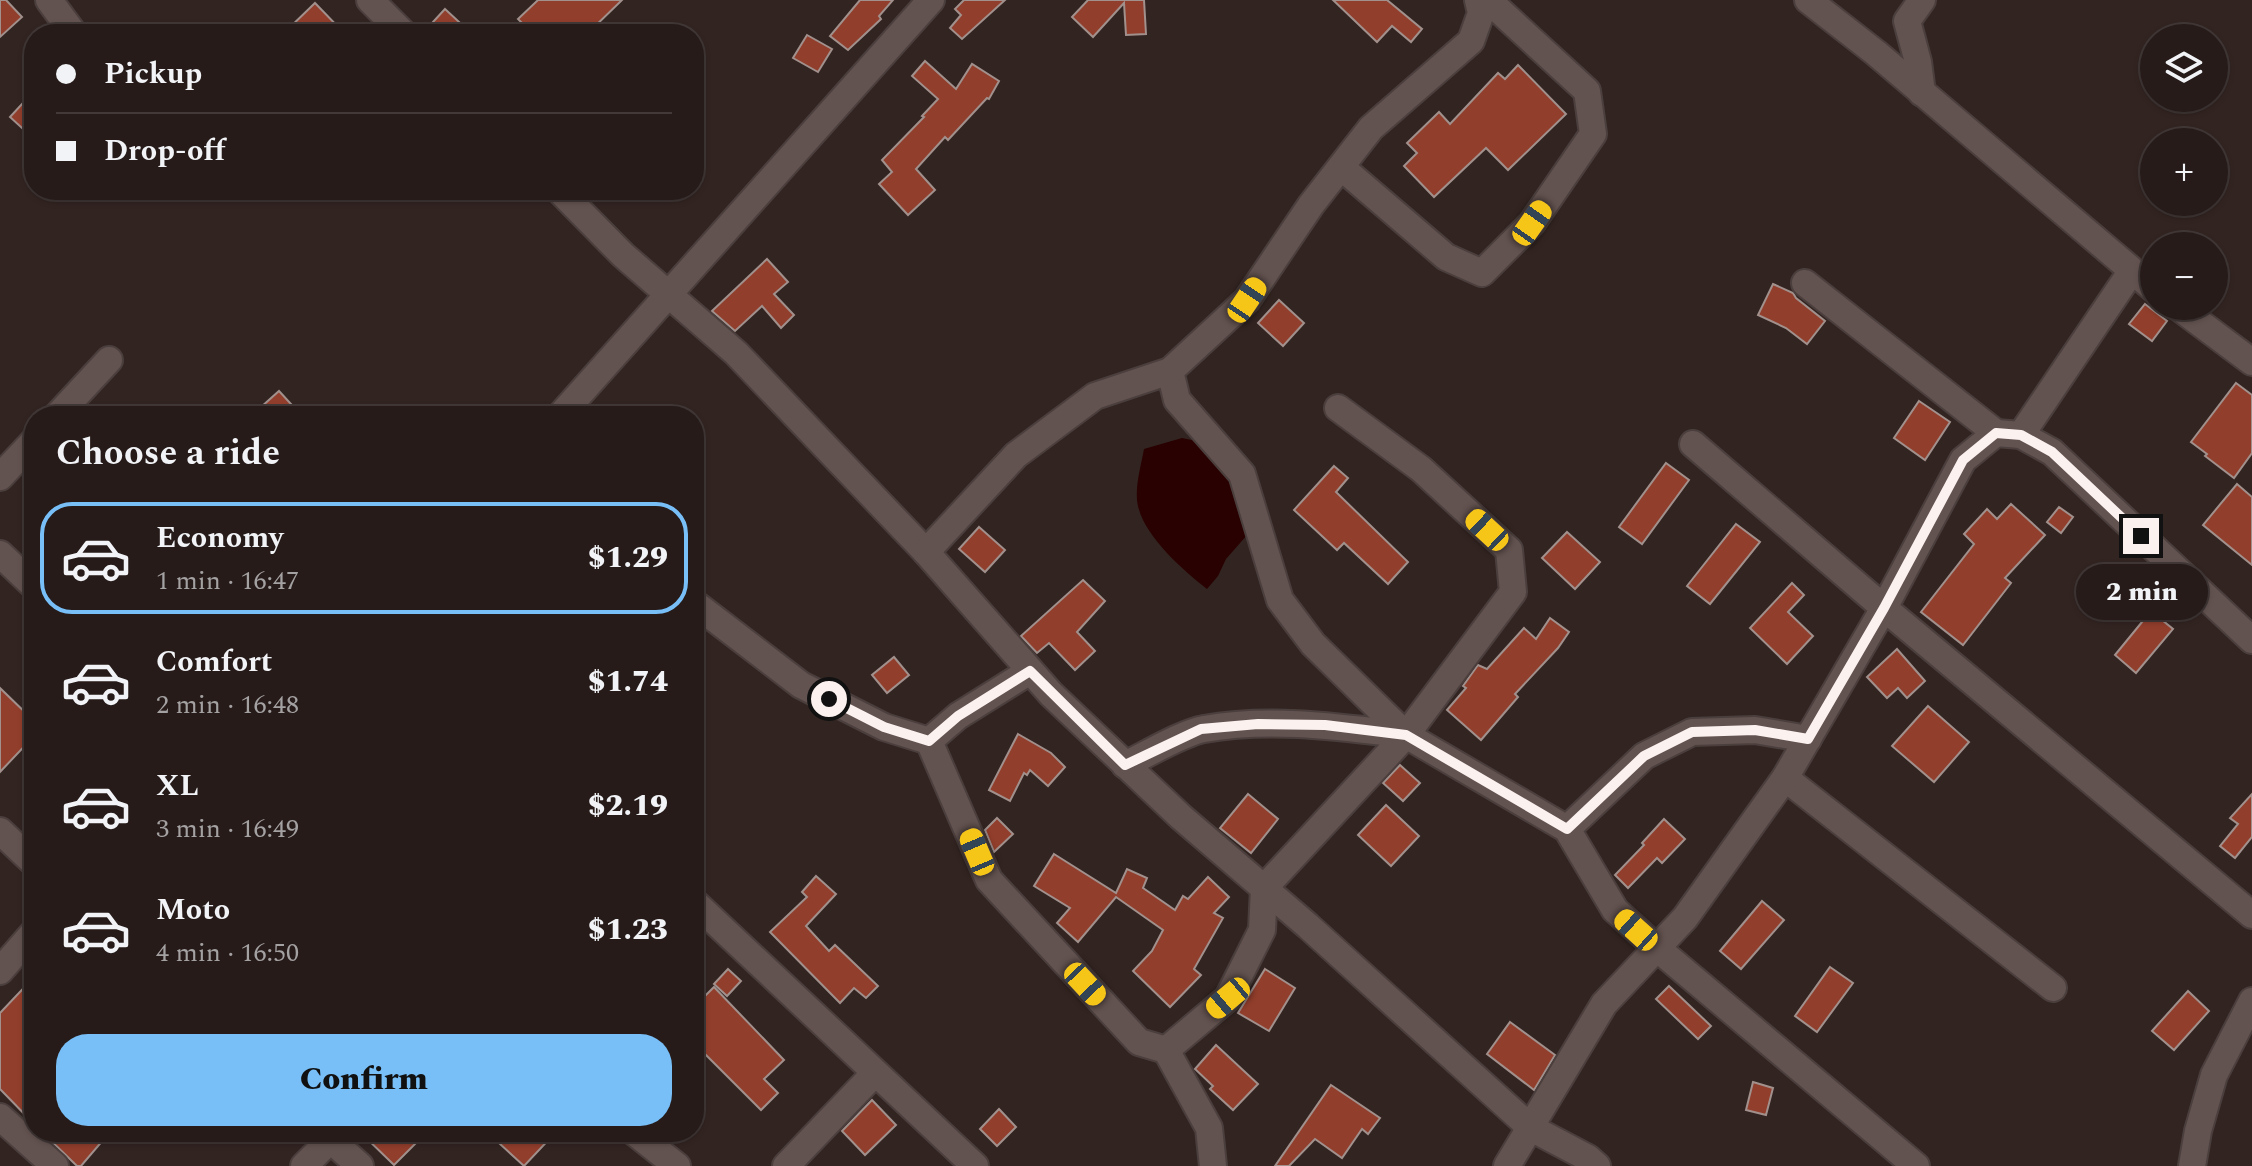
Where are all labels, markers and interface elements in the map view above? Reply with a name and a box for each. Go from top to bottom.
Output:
map controls [2140,24,2228,320]
button: layers [2140,24,2228,112]
text: Pickup [104,51,202,97]
text: Drop-off [104,128,225,174]
button: + [2140,128,2228,216]
car [1508,196,1556,250]
button: − [2140,232,2228,320]
car [1224,273,1270,327]
text: Choose a ride [56,426,280,481]
car [1461,505,1513,555]
text: Economy [156,515,283,561]
route end [2123,518,2159,554]
icon: car [60,522,132,594]
text: $1.29 [588,535,668,581]
text: 1 min · 16:47 [156,561,299,601]
callout: 2 min [2075,564,2207,620]
text: 2 min [2106,572,2178,612]
text: Comfort [156,639,272,685]
icon: car [60,646,132,718]
text: $1.74 [588,659,668,705]
route start [811,681,847,717]
text: 2 min · 16:48 [156,685,299,725]
text: XL [156,763,199,809]
icon: car [60,770,132,842]
text: $2.19 [588,783,668,829]
text: 3 min · 16:49 [156,809,299,849]
car [957,825,997,879]
text: Moto [156,887,230,933]
icon: car [60,894,132,966]
car [1610,905,1662,955]
text: $1.23 [588,907,668,953]
text: 4 min · 16:50 [156,933,299,973]
car [1060,958,1110,1010]
car [1202,973,1254,1023]
button: Confirm [56,1034,672,1126]

